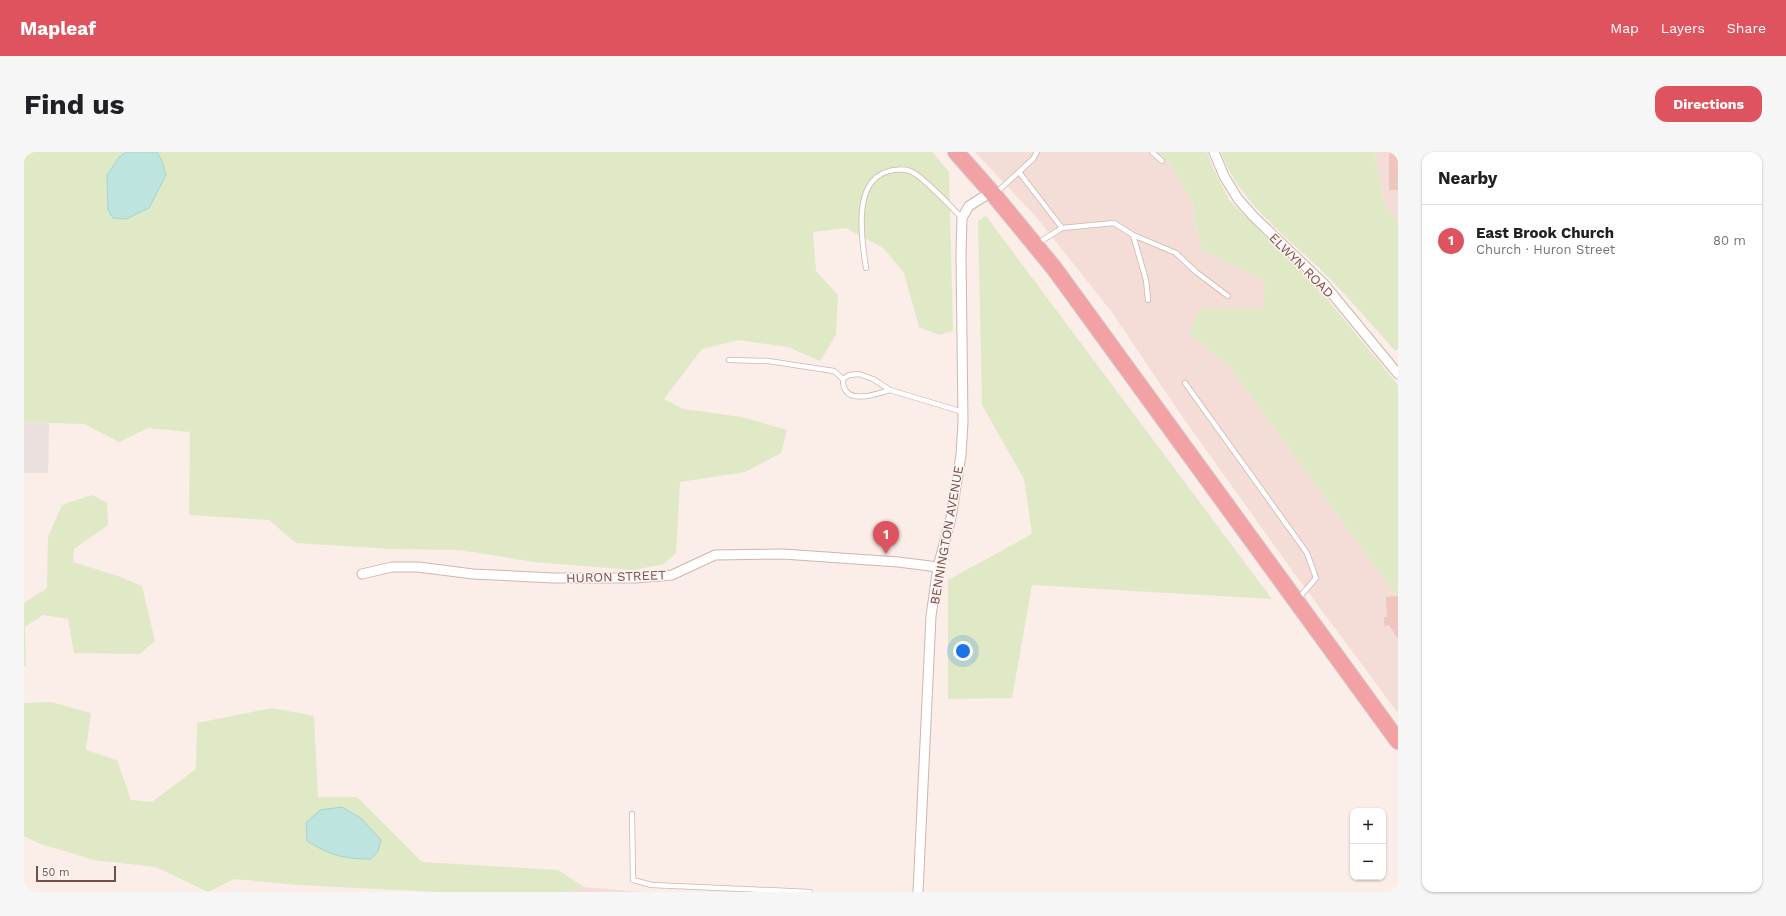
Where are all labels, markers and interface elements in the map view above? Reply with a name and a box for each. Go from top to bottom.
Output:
text: Mapleaf [20,17,96,40]
text: Map [1610,20,1639,36]
text: Layers [1661,20,1705,36]
text: Share [1727,20,1766,36]
button: Directions [1655,86,1762,122]
text: Find us [24,88,124,121]
text: Nearby [1438,168,1497,188]
text: East Brook Church [1476,224,1614,242]
street label: ELWYN ROAD [1266,230,1337,301]
text: 1 [1448,233,1454,248]
text: 80 m [1713,233,1746,248]
text: Church · Huron Street [1476,242,1615,257]
street label: BENNINGTON AVENUE [927,464,966,606]
pin: 1 [873,521,899,554]
street label: HURON STREET [566,567,666,586]
your location [953,641,973,661]
map controls [1350,808,1386,880]
button: + [1350,808,1386,844]
button: − [1350,844,1386,880]
scale bar [36,864,116,883]
text: 50 m [42,866,69,879]

